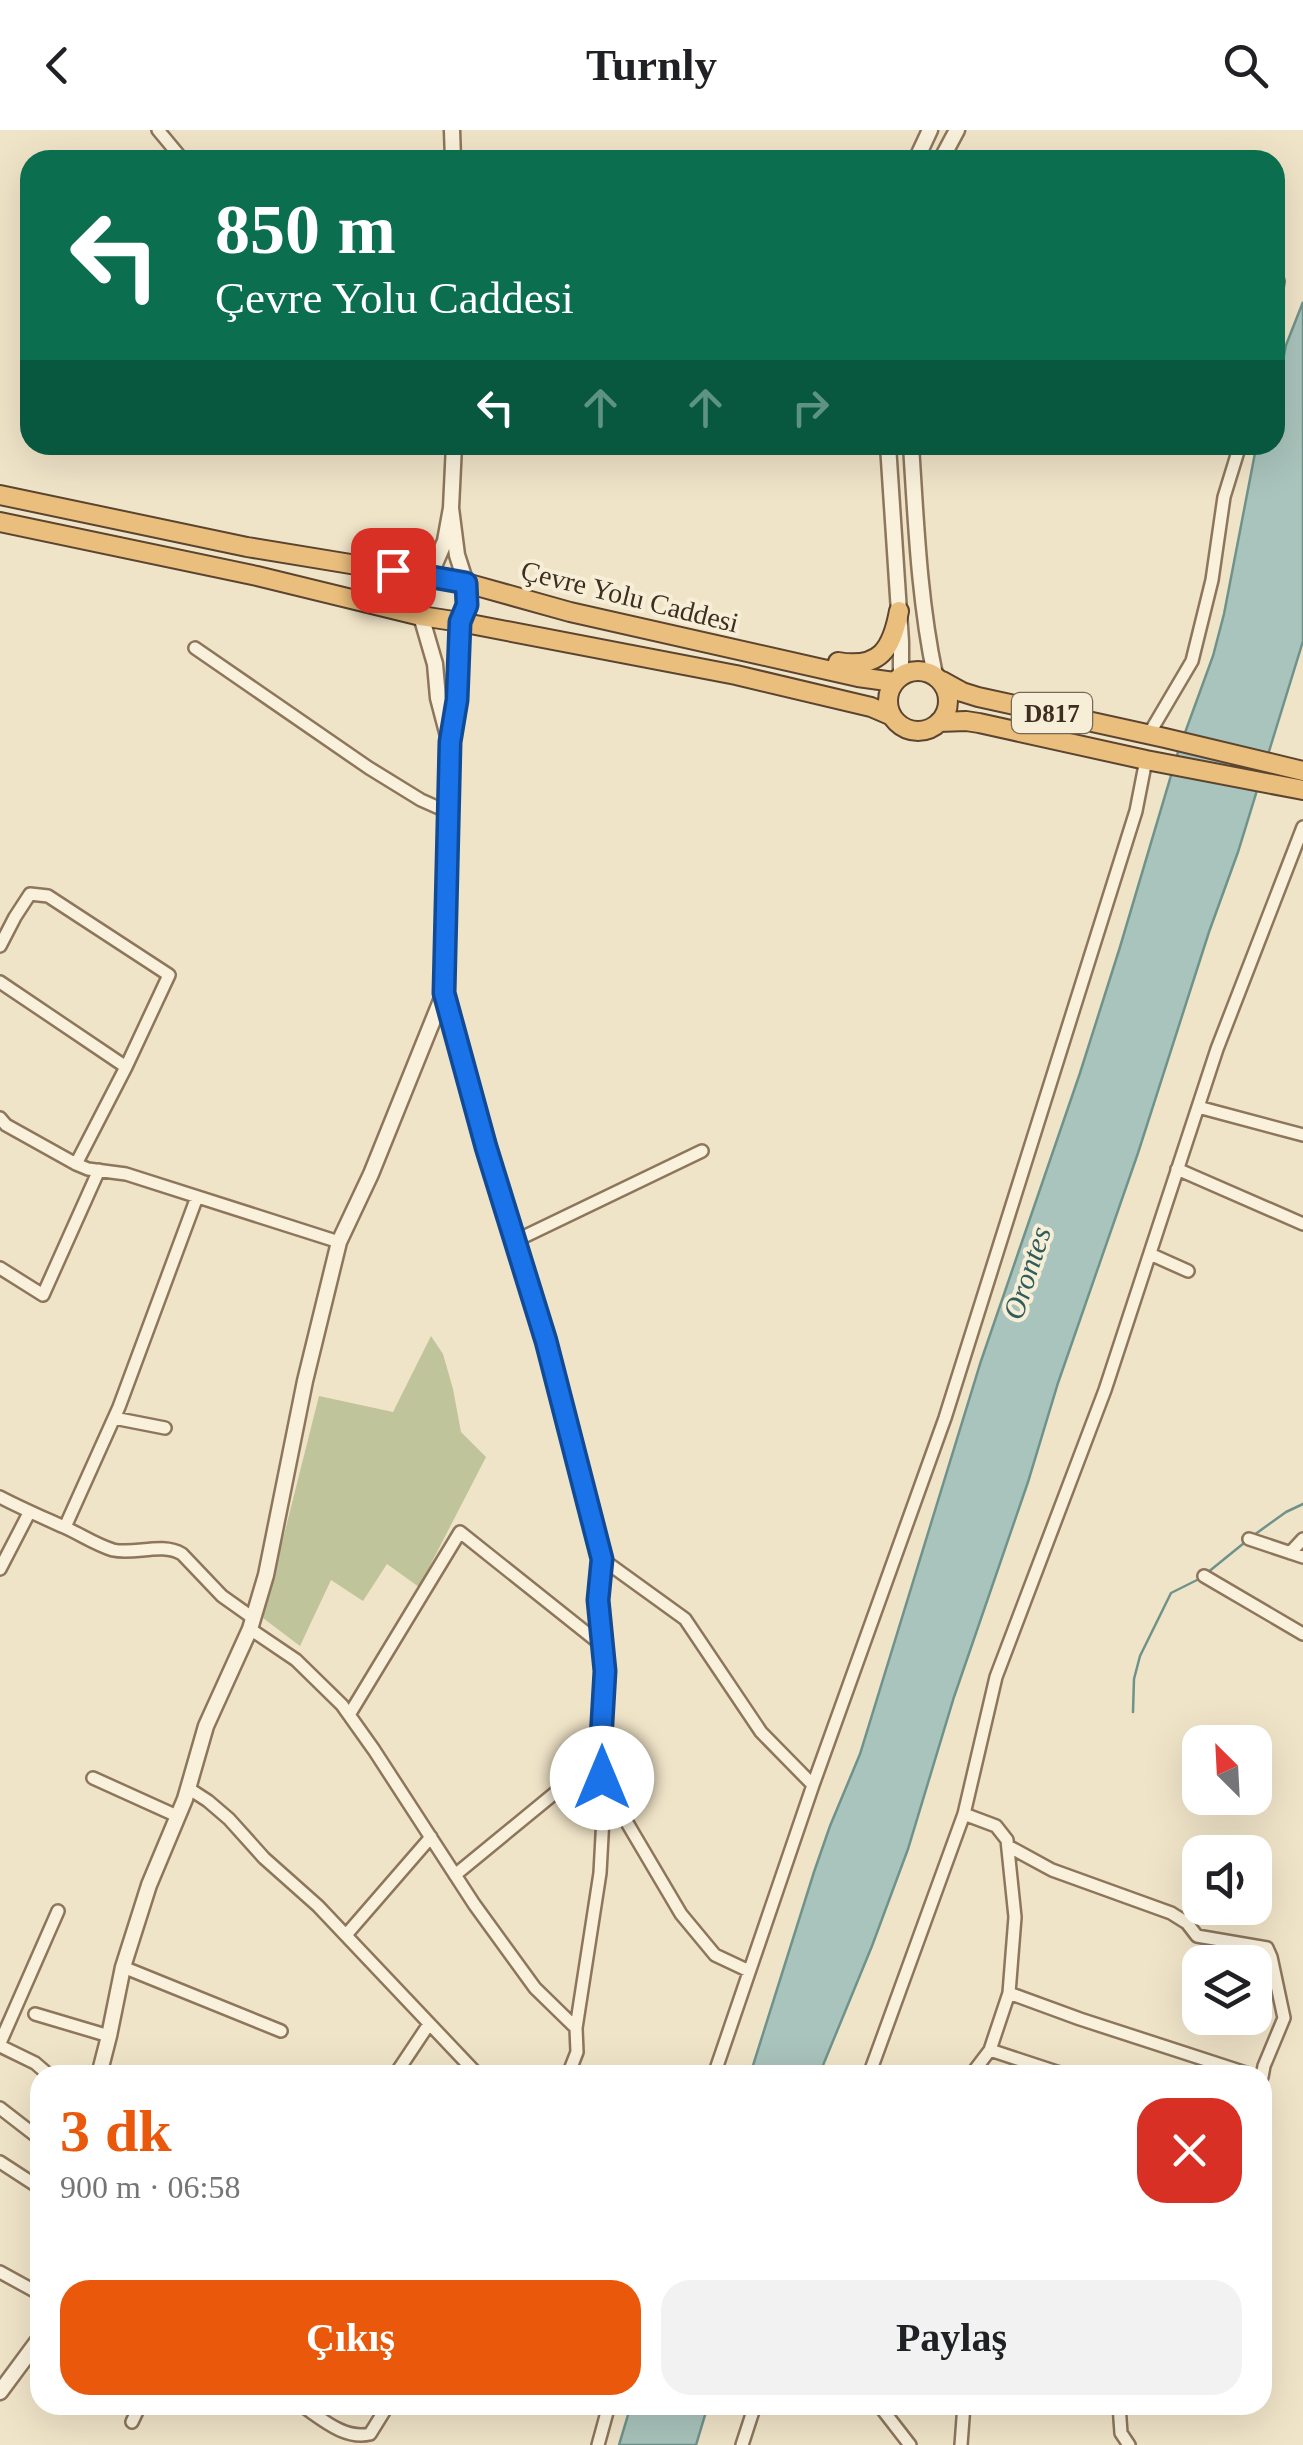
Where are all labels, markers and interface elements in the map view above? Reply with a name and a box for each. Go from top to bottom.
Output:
icon: back [30,38,85,93]
icon: search [1218,38,1273,93]
text: Turnly [586,40,717,90]
icon: left [50,190,180,320]
text: 850 m [215,191,396,268]
text: Çevre Yolu Caddesi [215,273,574,323]
icon: left [468,380,523,435]
icon: ahead [573,380,628,435]
icon: ahead [678,380,733,435]
icon: right [783,380,838,435]
pin [351,528,436,613]
icon: arrive [366,543,421,598]
street label: Çevre Yolu Caddesi [518,554,742,639]
road number: D817 [1012,693,1092,733]
water label: Orontes [996,1222,1057,1323]
north arrow [1182,1725,1272,1815]
map controls [1182,1725,1272,2035]
position arrow [550,1726,654,1830]
button: sound [1182,1835,1272,1925]
button: layers [1182,1945,1272,2035]
text: 3 dk [60,2098,172,2164]
button: close [1137,2098,1242,2203]
text: 900 m · 06:58 [60,2169,240,2205]
button: Çıkış [60,2280,641,2395]
button: Paylaş [661,2280,1242,2395]

